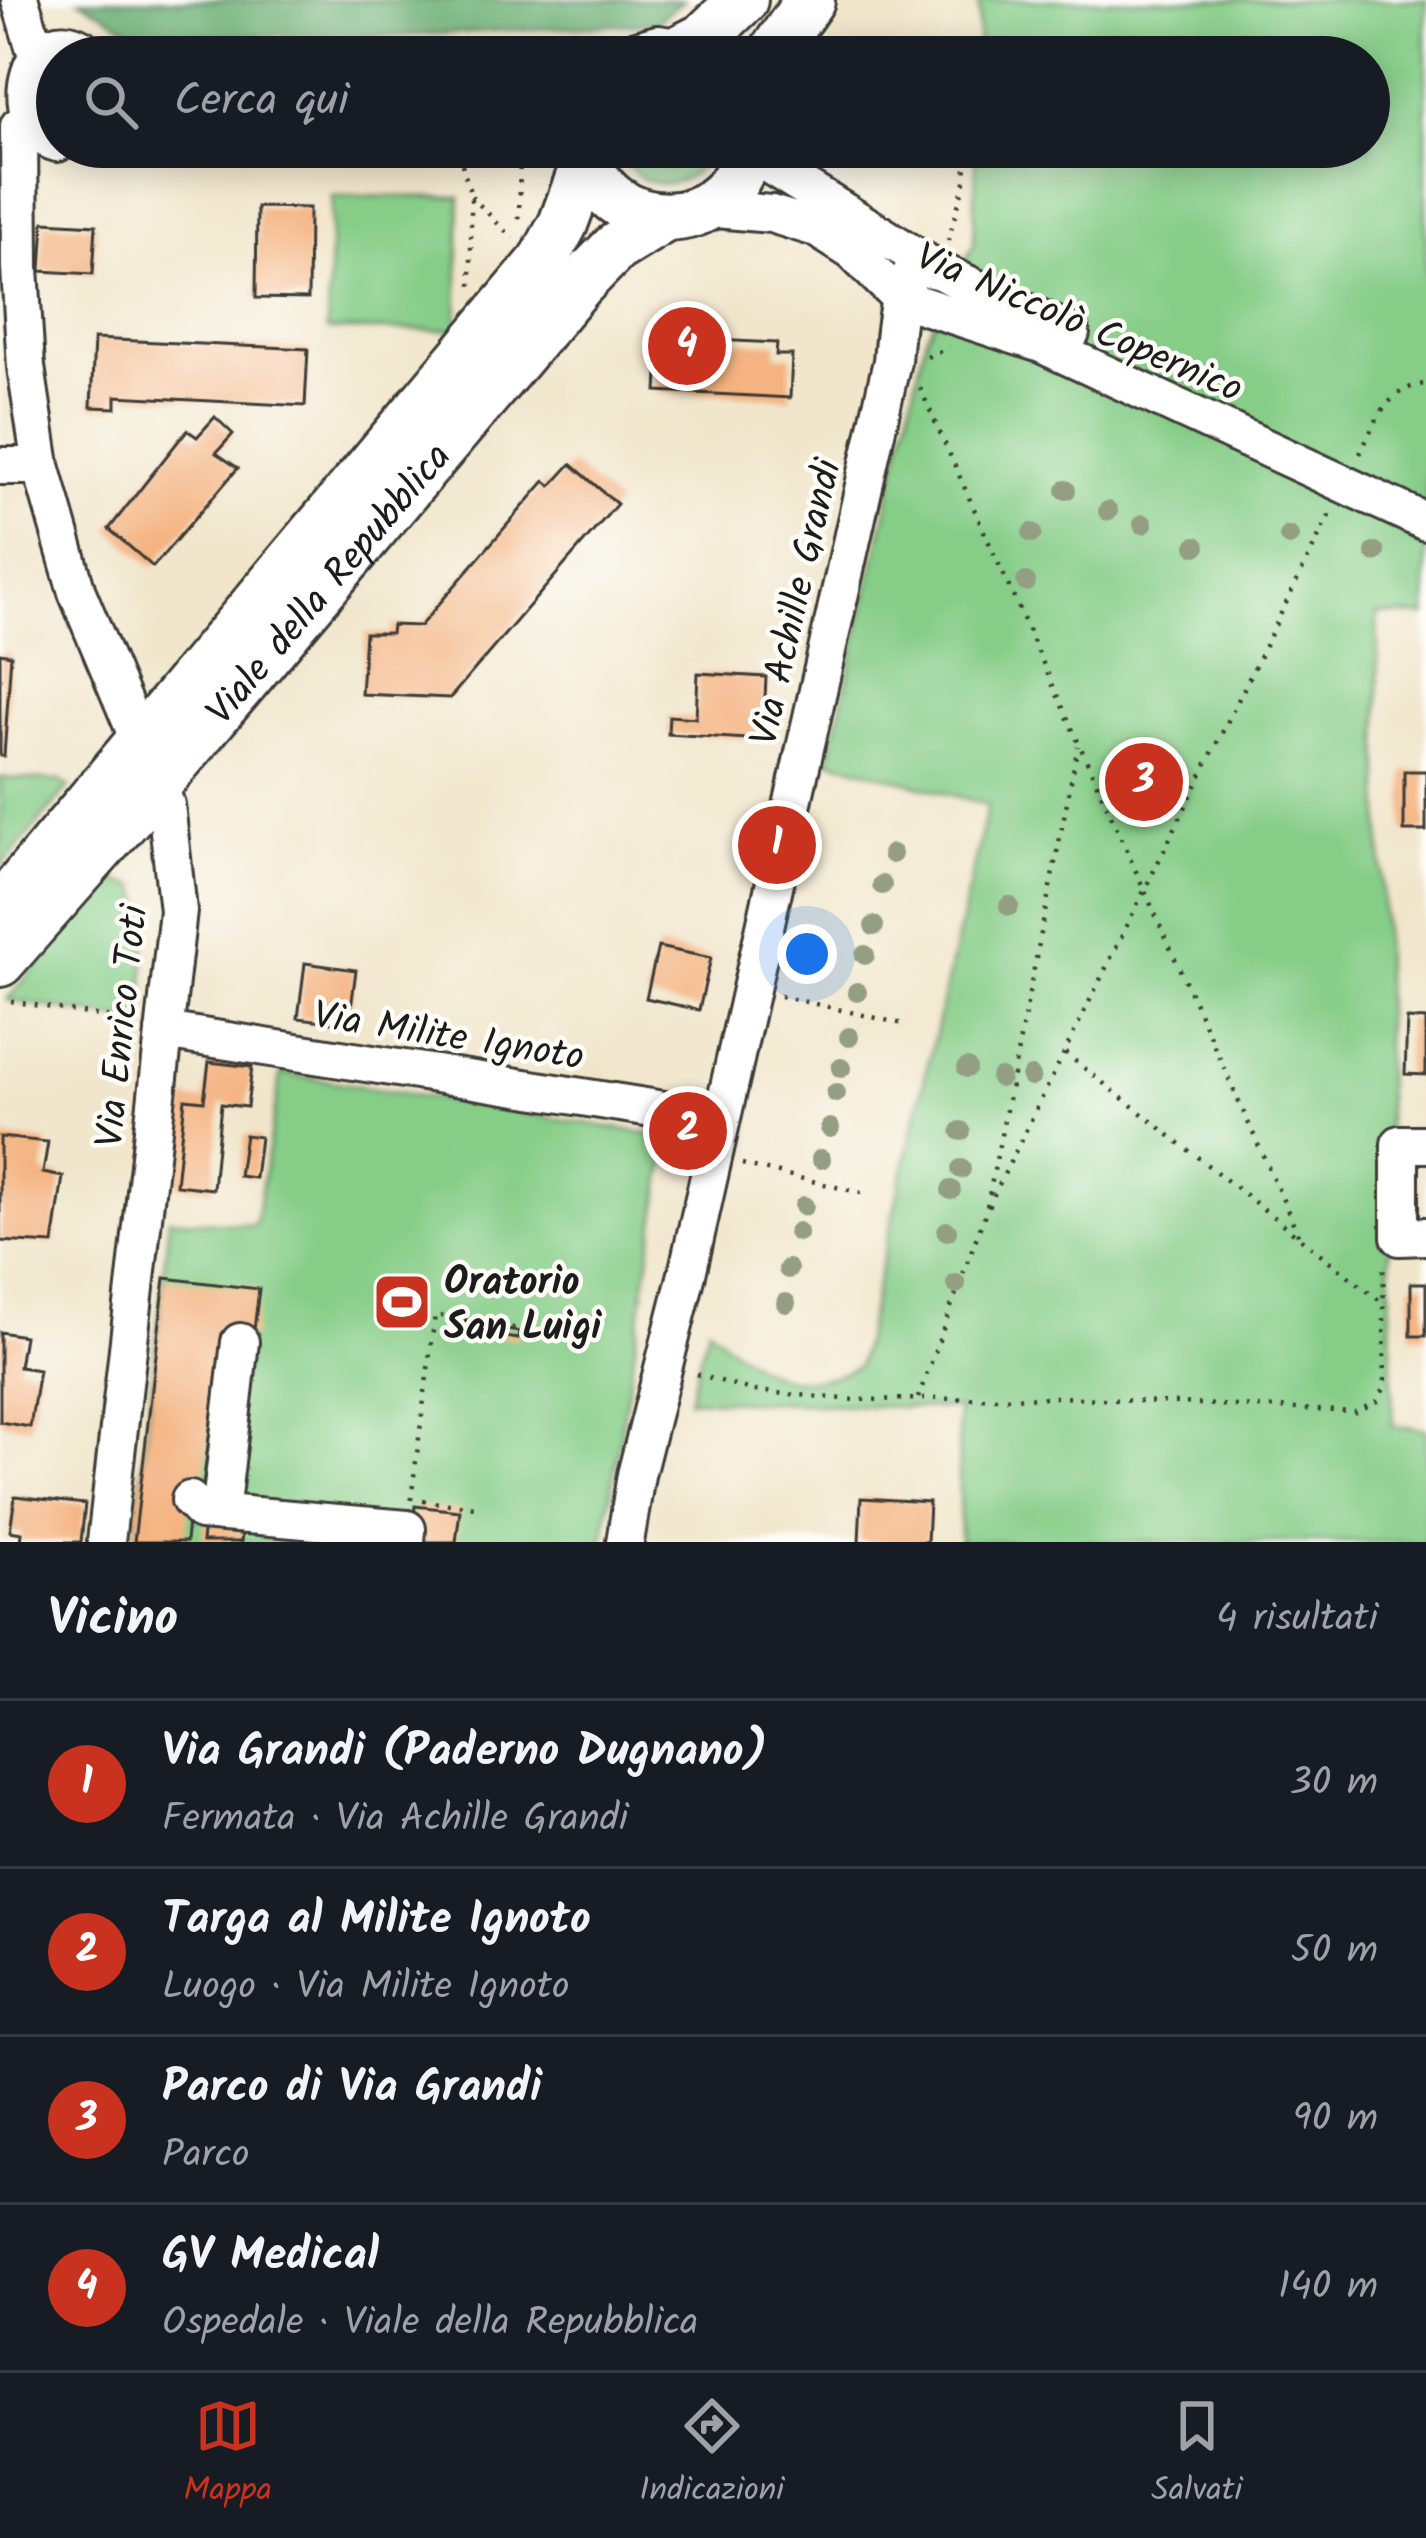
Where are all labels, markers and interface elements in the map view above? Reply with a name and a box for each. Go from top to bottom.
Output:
search box [36,36,1390,168]
text: Cerca qui [174,66,349,138]
icon: search [78,69,144,135]
street label: Via Niccolò Copernico [905,228,1252,422]
pin: 4 [648,301,726,391]
street label: Viale della Repubblica [192,430,468,741]
street label: Via Achille Grandi [735,452,861,752]
pin: 3 [1105,737,1183,827]
pin: 1 [738,800,816,890]
street label: Via Enrico Toti [80,900,168,1151]
your location [777,924,837,984]
street label: Via Milite Ignoto [309,986,588,1090]
pin: 2 [649,1086,727,1176]
place label: Oratorio San Luigi [444,1253,602,1360]
sports icon: Oratorio San Luigi [371,1271,433,1333]
text: Vicino [48,1580,178,1661]
text: 4 risultati [1216,1589,1378,1651]
text: Via Grandi (Paderno Dugnano) [162,1717,767,1789]
text: 1 [81,1753,93,1815]
text: 30 m [1290,1753,1378,1815]
text: Fermata · Via Achille Grandi [162,1789,628,1851]
text: Targa al Milite Ignoto [162,1885,591,1957]
text: 2 [76,1921,98,1983]
text: 50 m [1291,1921,1378,1983]
text: Luogo · Via Milite Ignoto [162,1957,569,2019]
text: Parco di Via Grandi [162,2053,542,2125]
text: 3 [76,2089,98,2151]
text: 90 m [1293,2089,1378,2151]
text: Parco [162,2125,249,2187]
text: GV Medical [162,2221,379,2293]
text: 4 [76,2257,98,2319]
text: 140 m [1278,2257,1378,2319]
text: Ospedale · Viale della Repubblica [162,2293,698,2355]
tab: Mappa [184,2393,272,2518]
tab: Indicazioni [639,2393,784,2518]
tab: Salvati [1151,2393,1242,2518]

